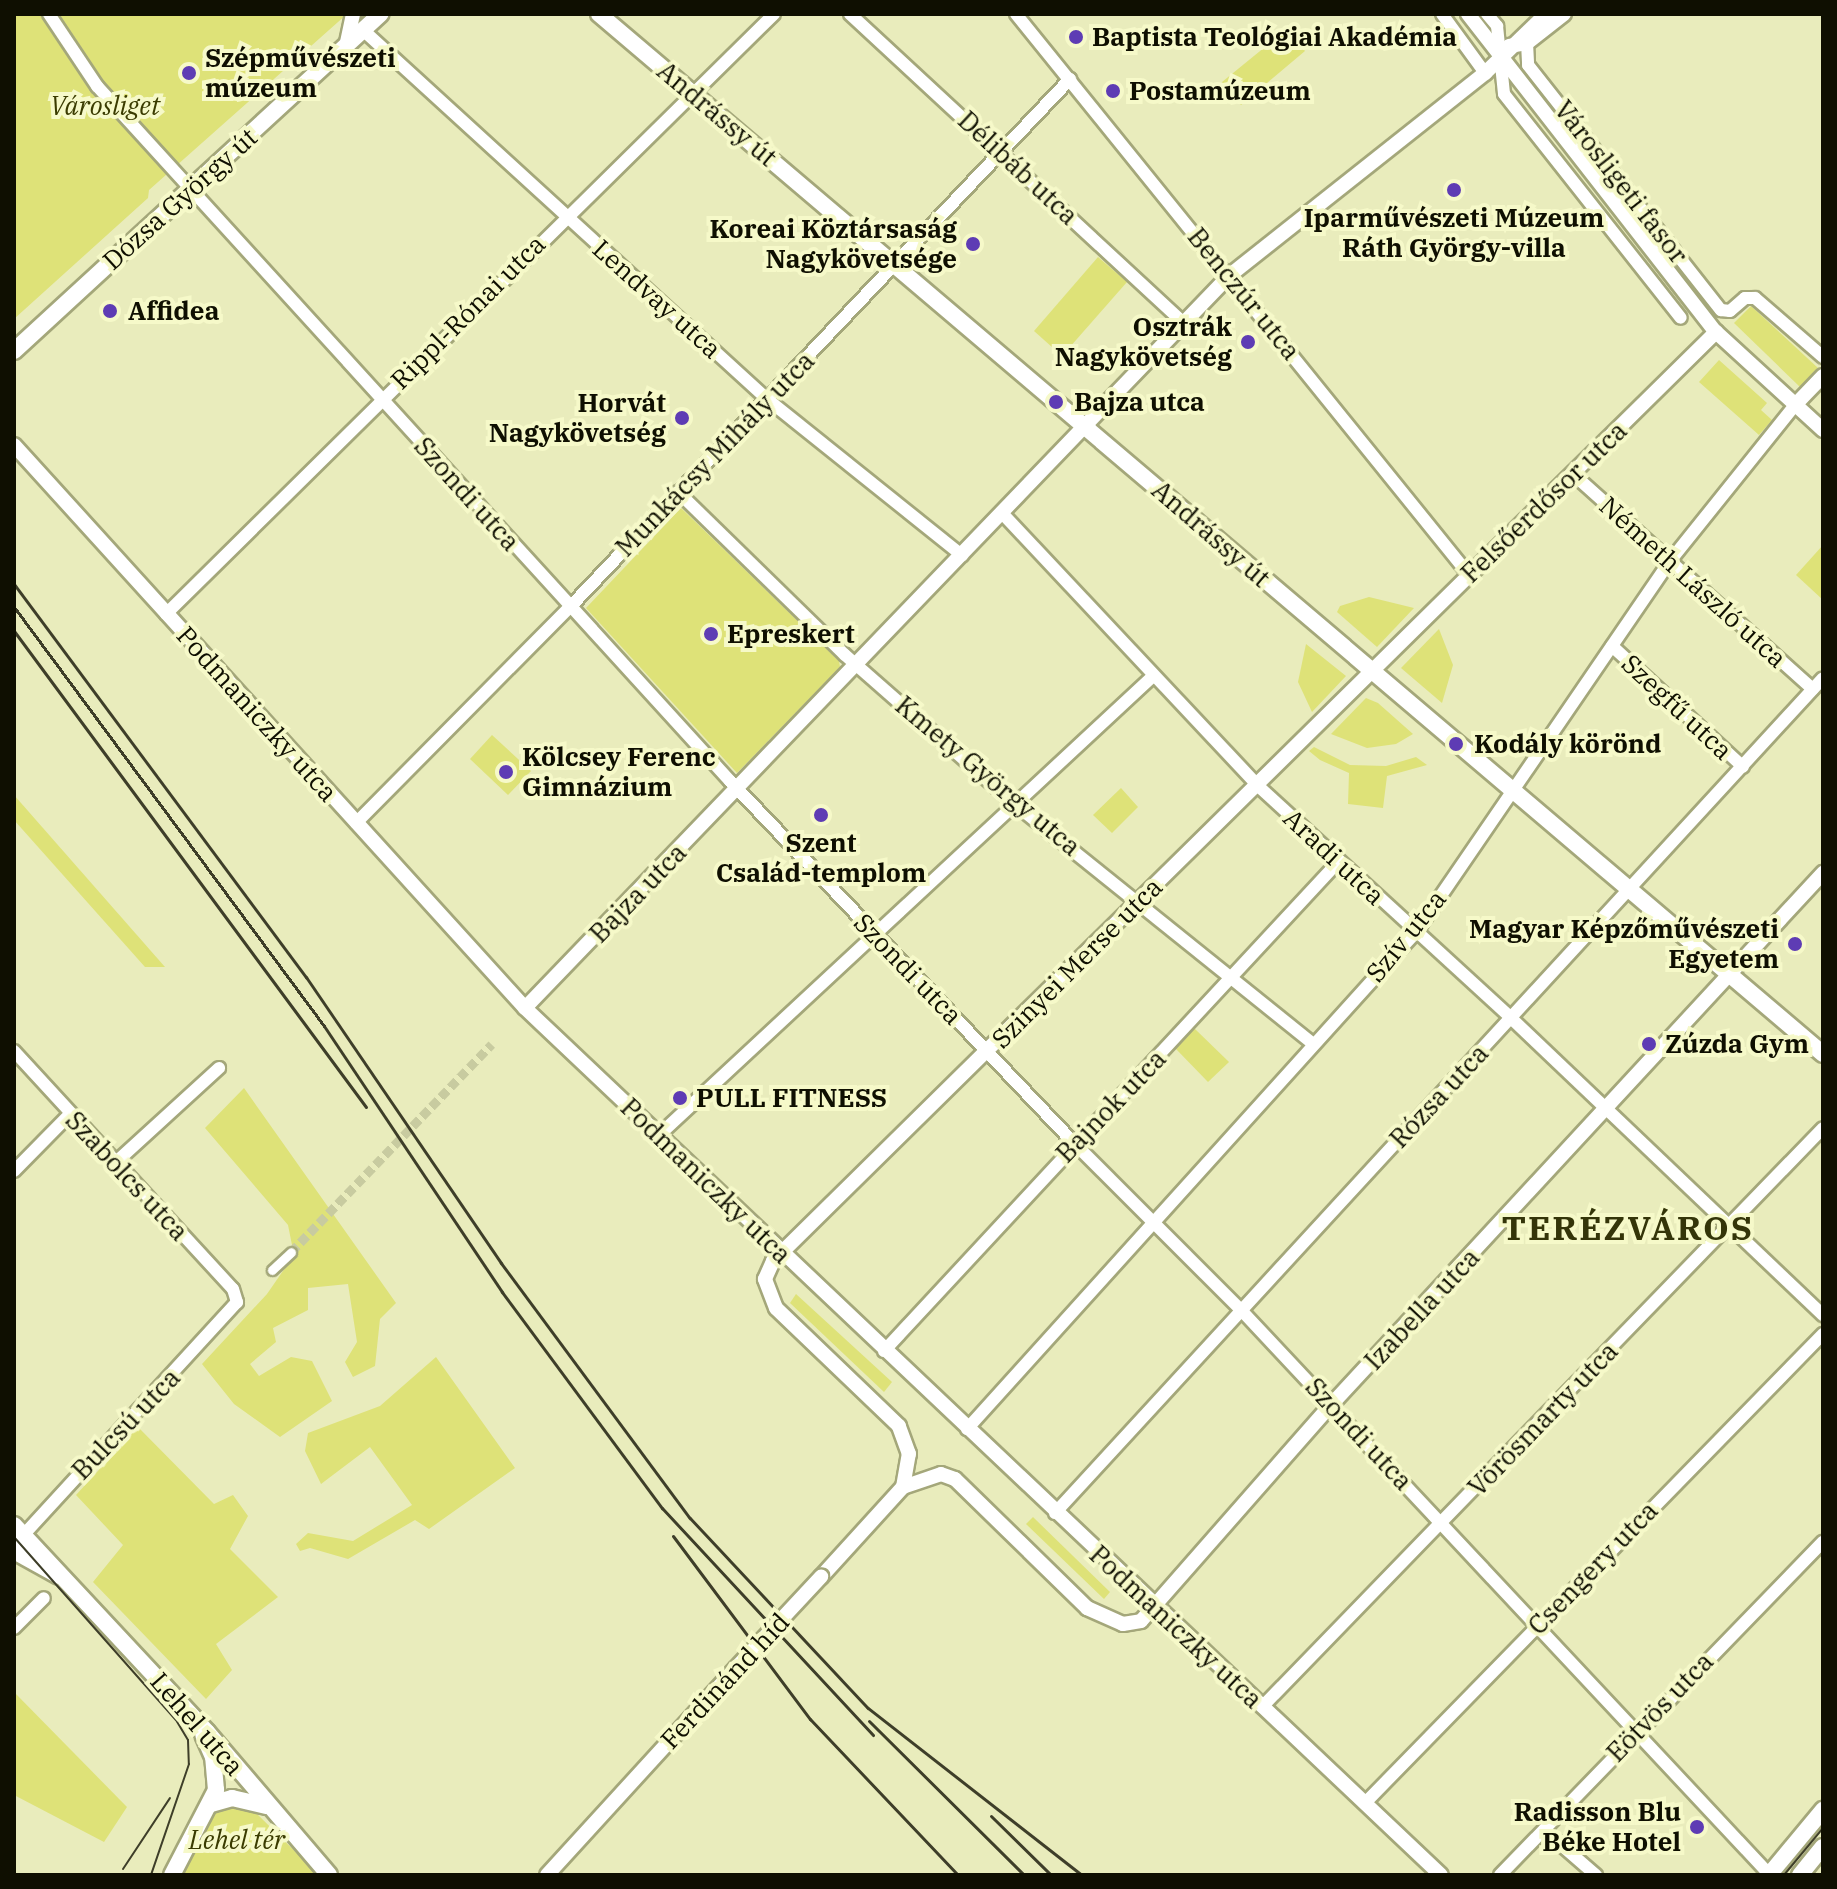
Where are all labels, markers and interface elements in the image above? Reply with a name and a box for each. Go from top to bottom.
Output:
place label: Baptista Teológiai Akadémia [1092,21,1457,53]
marker: Baptista Teológiai Akadémia [1067,28,1085,46]
place label: Szépművészeti múzeum [205,42,396,104]
street label: Andrássy út [651,55,783,173]
marker: Szépművészeti múzeum [180,64,198,82]
place label: Postamúzeum [1129,75,1311,107]
marker: Postamúzeum [1104,82,1122,100]
park label: Városliget [50,90,160,122]
street label: Városligeti fasor [1548,94,1694,270]
street label: Délibáb utca [952,105,1084,231]
street label: Dózsa György út [96,122,264,276]
marker: Iparművészeti Múzeum Ráth György-villa [1445,181,1463,199]
place label: Iparművészeti Múzeum Ráth György-villa [1304,202,1604,264]
place label: Koreai Köztársaság Nagykövetsége [710,213,957,274]
street label: Benczúr utca [1181,222,1307,366]
street label: Rippl-Rónai utca [384,228,552,396]
street label: Lendvay utca [586,233,728,365]
marker: Koreai Köztársaság Nagykövetsége [964,235,982,253]
place label: Affidea [128,295,220,327]
marker: Affidea [99,300,121,322]
place label: Osztrák Nagykövetség [1055,311,1232,372]
marker: Osztrák Nagykövetség [1239,333,1257,351]
street label: Munkácsy Mihály utca [609,345,821,563]
place label: Bajza utca [1074,386,1205,418]
place label: Horvát Nagykövetség [489,387,666,448]
marker: Bajza utca [1045,391,1067,413]
marker: Horvát Nagykövetség [673,409,691,427]
street label: Felsőerdősor utca [1455,415,1633,589]
street label: Szondi utca [408,431,526,557]
street label: Andrássy út [1146,474,1276,594]
street label: Németh László utca [1593,490,1793,674]
place label: Epreskert [727,618,855,650]
street label: Podmaniczky utca [170,620,344,808]
marker: Epreskert [702,625,720,643]
street label: Szegfű utca [1615,648,1739,766]
street label: Kmety György utca [889,690,1087,862]
place label: Kodály körönd [1474,728,1662,760]
marker: Kodály körönd [1445,733,1467,755]
place label: Kölcsey Ferenc Gimnázium [522,741,716,802]
marker: Kölcsey Ferenc Gimnázium [497,763,515,781]
street label: Aradi utca [1277,802,1391,912]
marker: Szent Család-templom [812,806,830,824]
place label: Szent Család-templom [716,827,926,888]
street label: Bajza utca [583,837,693,949]
street label: Szinyei Merse utca [985,871,1169,1055]
street label: Szív utca [1360,884,1452,988]
street label: Szondi utca [847,907,969,1031]
place label: Magyar Képzőművészeti Egyetem [1469,913,1779,974]
marker: Magyar Képzőművészeti Egyetem [1786,935,1804,953]
place label: Zúzda Gym [1665,1028,1809,1060]
marker: Zúzda Gym [1640,1035,1658,1053]
street label: Rózsa utca [1383,1038,1495,1154]
street label: Bajnok utca [1049,1043,1173,1169]
place label: PULL FITNESS [696,1082,887,1114]
marker: PULL FITNESS [671,1089,689,1107]
street label: Podmaniczky utca [614,1092,798,1270]
street label: Szabolcs utca [59,1105,195,1247]
district label: TERÉZVÁROS [1502,1208,1754,1248]
street label: Izabella utca [1358,1242,1486,1376]
street label: Vörösmarty utca [1462,1336,1624,1502]
street label: Bulcsú utca [65,1362,187,1486]
street label: Szondi utca [1299,1371,1419,1497]
street label: Csengery utca [1522,1495,1664,1641]
street label: Podmaniczky utca [1083,1539,1269,1715]
street label: Ferdinánd híd [654,1607,796,1755]
street label: Eötvös utca [1600,1646,1720,1768]
street label: Lehel utca [144,1666,250,1782]
place label: Radisson Blu Béke Hotel [1514,1796,1681,1858]
marker: Radisson Blu Béke Hotel [1688,1818,1706,1836]
park label: Lehel tér [189,1824,285,1856]

